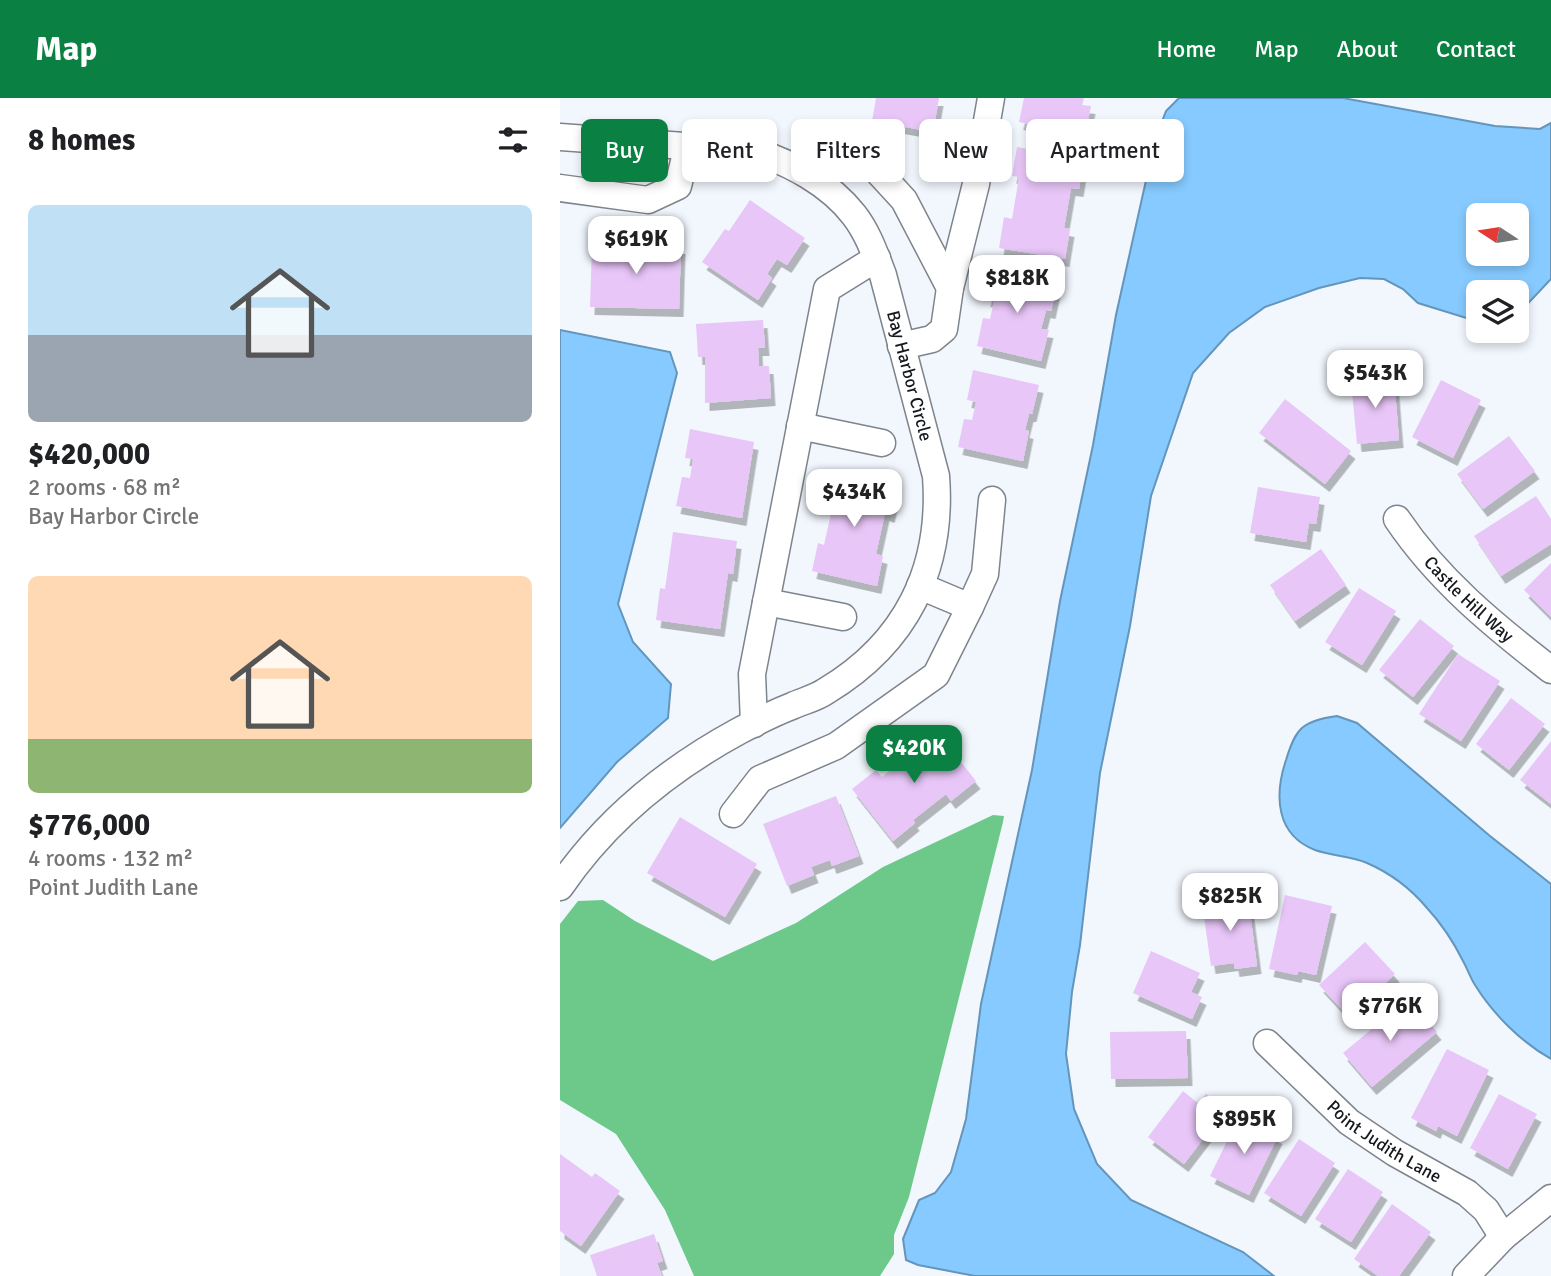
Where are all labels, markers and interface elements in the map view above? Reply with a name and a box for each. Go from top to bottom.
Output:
text: Map [35,29,97,70]
text: Home [1156,34,1216,64]
text: Map [1254,34,1299,64]
text: About [1337,34,1398,64]
text: Contact [1436,34,1516,64]
chip: Buy [581,119,668,182]
chip: Rent [682,119,777,182]
chip: Filters [791,119,905,182]
chip: New [919,119,1012,182]
chip: Apartment [1026,119,1184,182]
icon: filters [494,121,532,159]
text: 8 homes [28,122,135,159]
north arrow [1466,203,1530,266]
map controls [1466,203,1529,343]
pin: $619K [587,216,685,276]
text: $619K [604,224,668,253]
icon: home [217,250,343,376]
pin: $818K [968,256,1066,315]
text: $818K [985,263,1049,292]
button: layers [1466,280,1529,343]
street label: Bay Harbor Circle [882,308,937,444]
pin: $543K [1326,350,1424,410]
text: $543K [1343,358,1407,387]
text: $420,000 [28,436,150,473]
pin: $434K [805,470,903,529]
text: 2 rooms · 68 m² [28,473,181,502]
text: $434K [822,477,886,506]
text: Bay Harbor Circle [28,502,199,531]
street label: Castle Hill Way [1419,552,1519,647]
icon: home [217,621,343,747]
pin: $420K [865,726,963,785]
text: $420K [882,733,946,762]
text: $776,000 [28,807,150,844]
text: 4 rooms · 132 m² [28,844,193,873]
text: Point Judith Lane [28,873,199,902]
pin: $825K [1181,874,1279,933]
text: $825K [1198,881,1262,910]
pin: $776K [1341,984,1439,1043]
text: $776K [1358,991,1422,1020]
pin: $895K [1195,1096,1293,1156]
street label: Point Judith Lane [1322,1096,1445,1188]
text: $895K [1212,1104,1276,1133]

